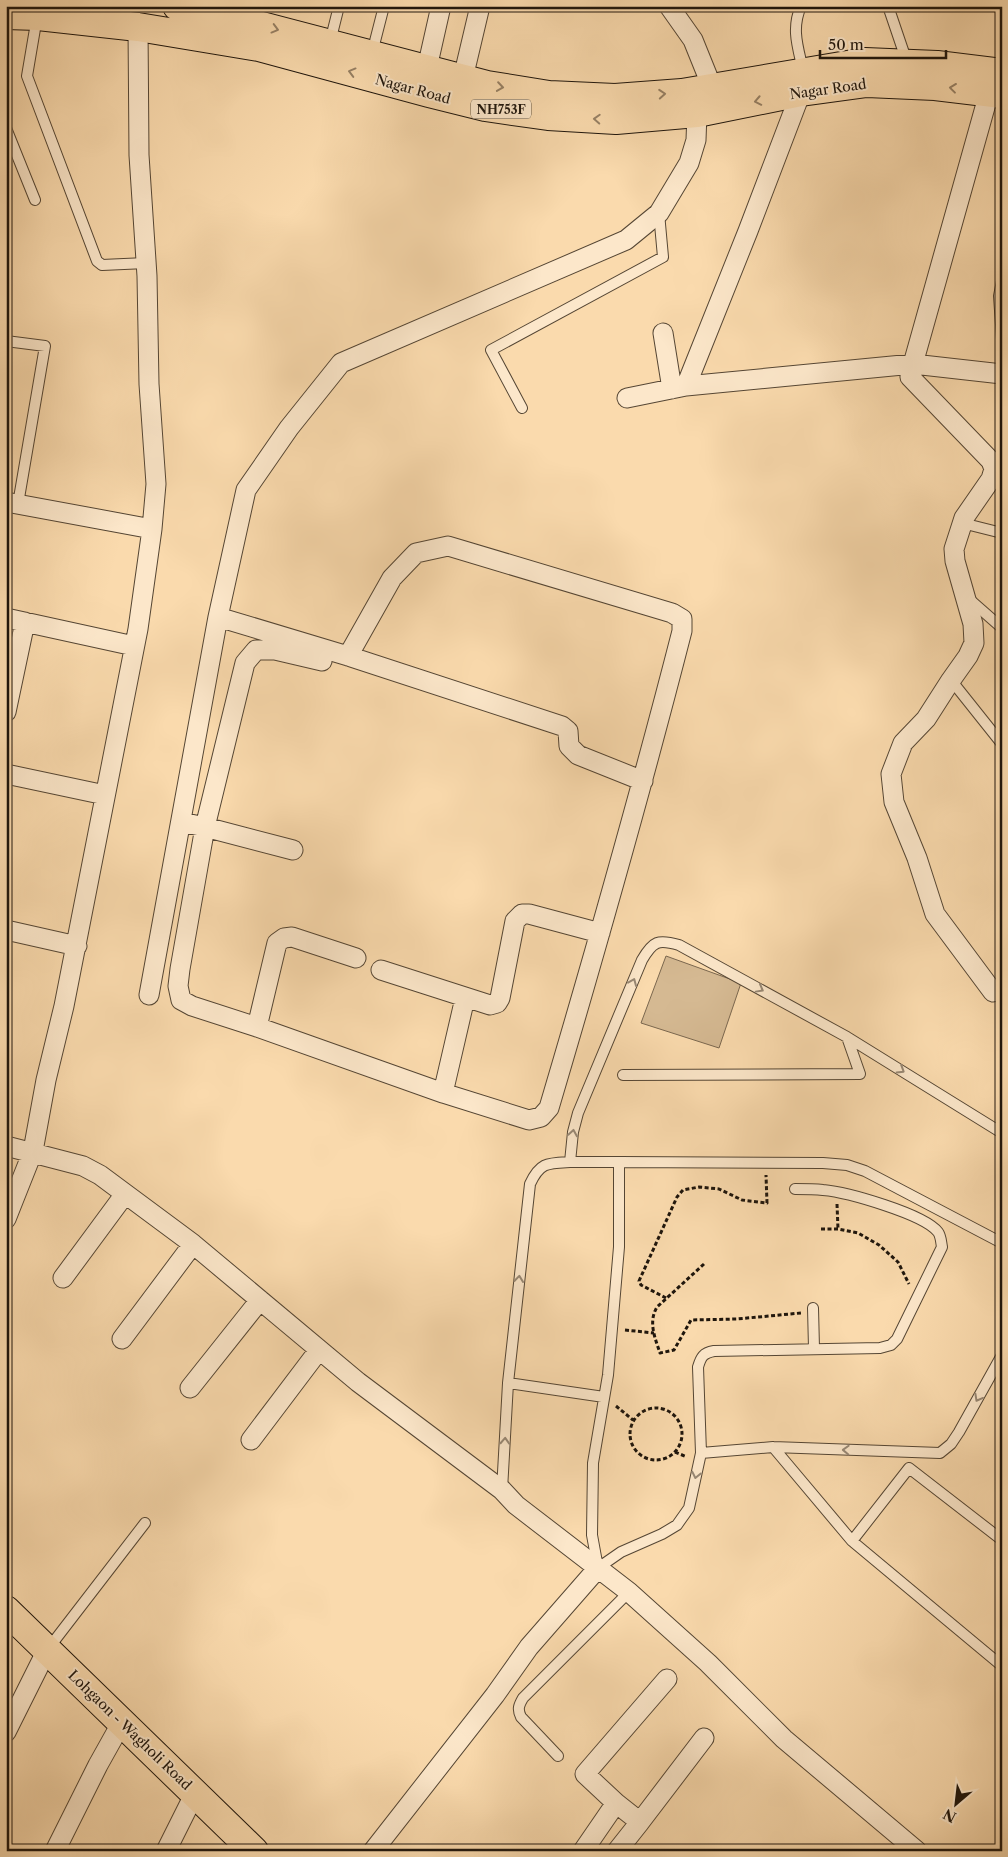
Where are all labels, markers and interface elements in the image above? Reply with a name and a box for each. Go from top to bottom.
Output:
one-way arrow [271,23,280,34]
scale bar [820,28,947,60]
text: 50 m [828,35,864,54]
one-way arrow [348,68,356,78]
street label: Nagar Road [373,70,453,108]
street label: Nagar Road [788,75,868,103]
one-way arrow [496,82,504,92]
one-way arrow [949,83,957,94]
one-way arrow [658,89,666,100]
one-way arrow [753,95,762,105]
road number: NH753F [471,100,531,118]
one-way arrow [592,113,600,124]
one-way arrow [626,978,637,987]
one-way arrow [754,983,763,993]
one-way arrow [895,1064,904,1073]
one-way arrow [568,1129,578,1138]
one-way arrow [513,1275,524,1283]
one-way arrow [974,1392,984,1401]
one-way arrow [499,1437,510,1445]
one-way arrow [841,1444,849,1455]
one-way arrow [691,1471,702,1480]
street label: Lohgaon - Wagholi Road [64,1666,196,1794]
north arrow [930,1780,980,1830]
text: N [940,1805,959,1826]

